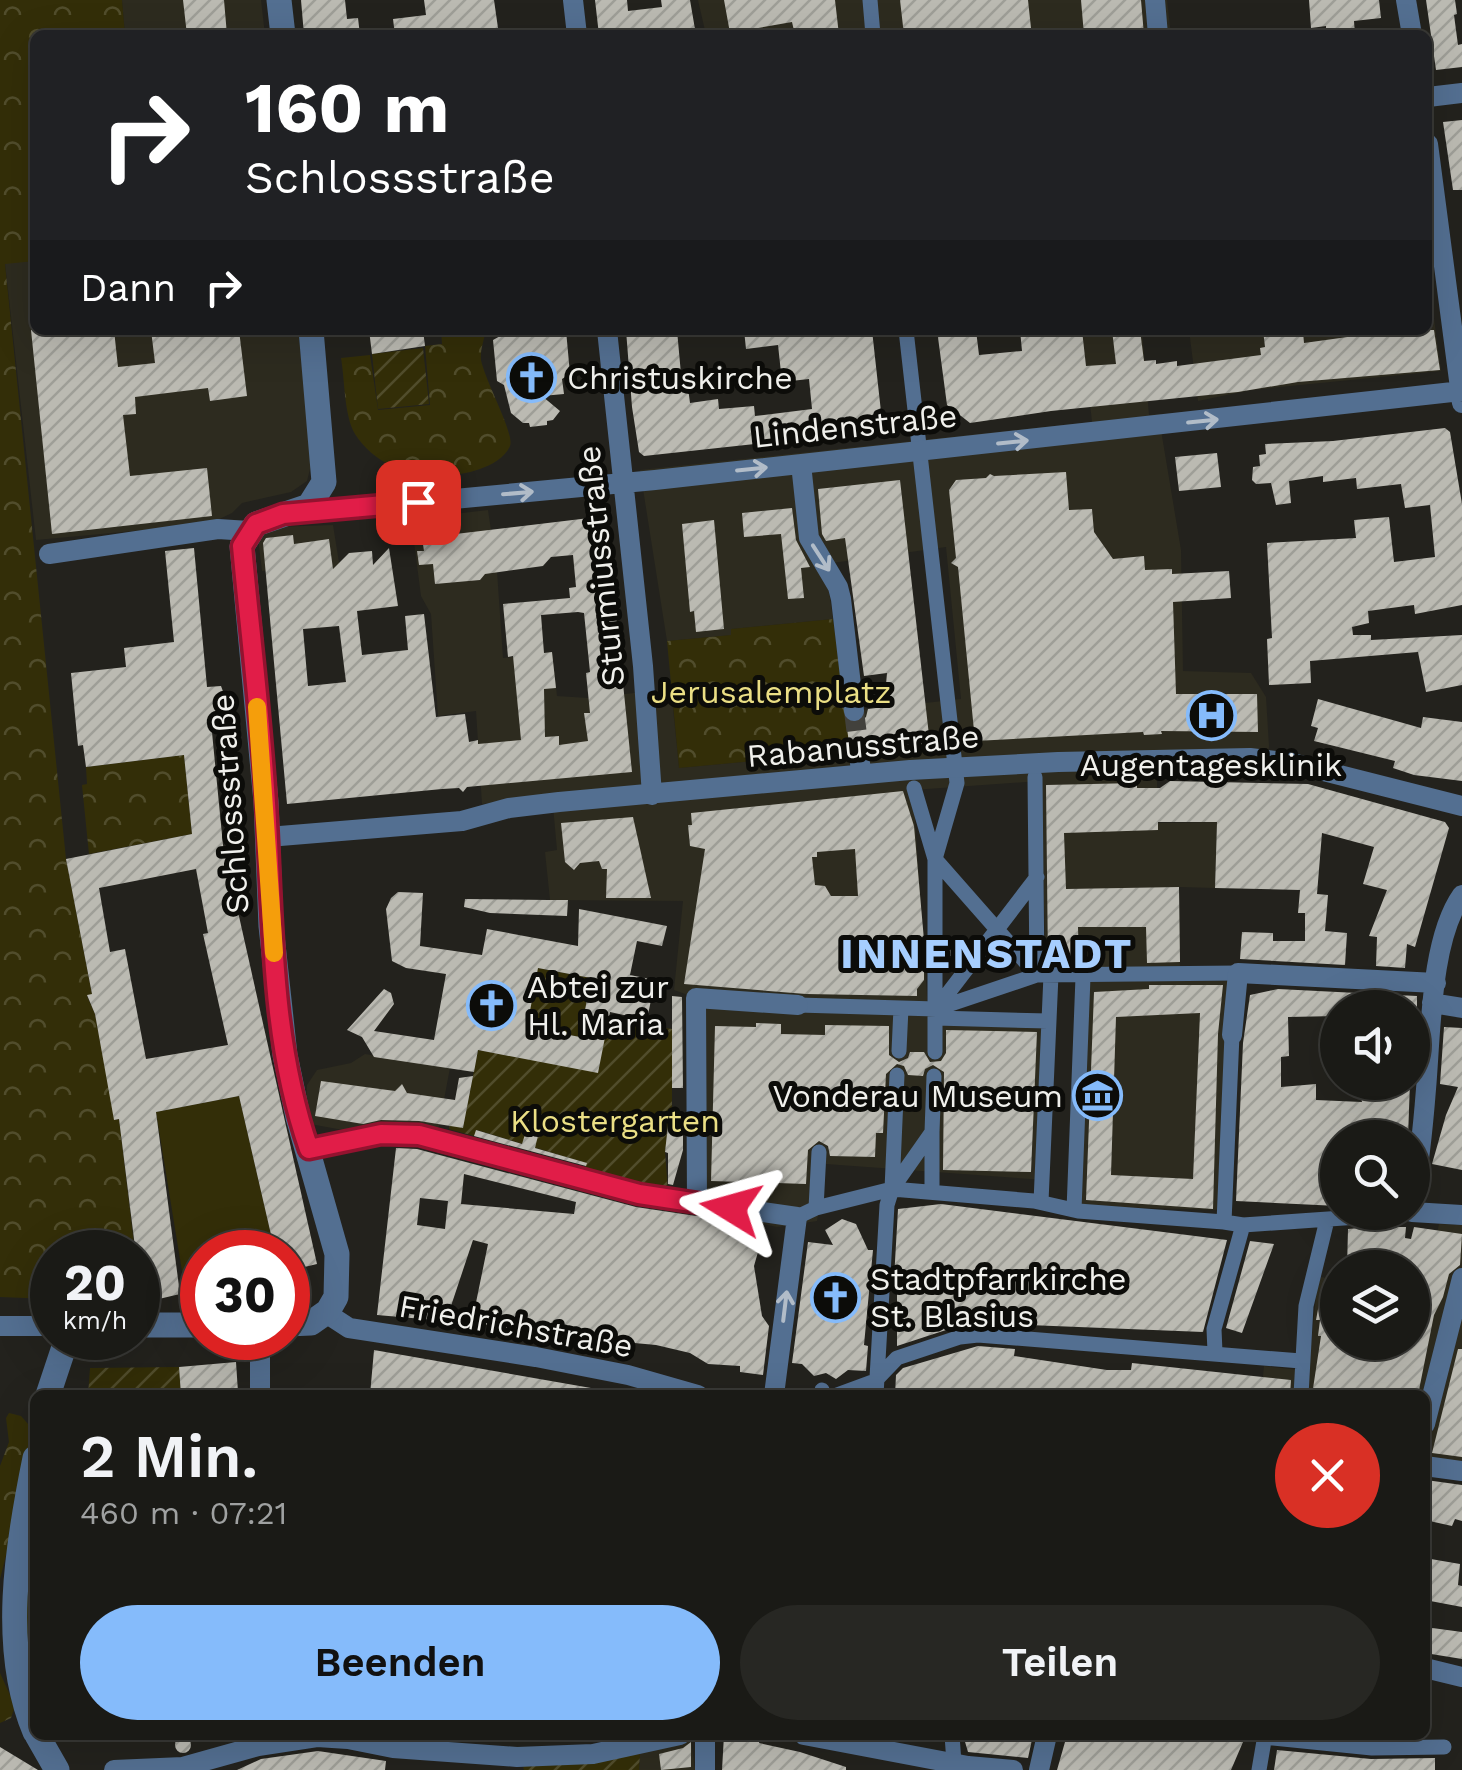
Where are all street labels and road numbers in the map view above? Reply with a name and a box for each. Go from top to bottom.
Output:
street label: Lindenstraße [751,396,959,456]
street label: Sturmiusstraße [569,444,633,688]
street label: Schlossstraße [203,693,257,915]
street label: Rabanusstraße [745,717,981,775]
street label: Friedrichstraße [396,1287,636,1365]

